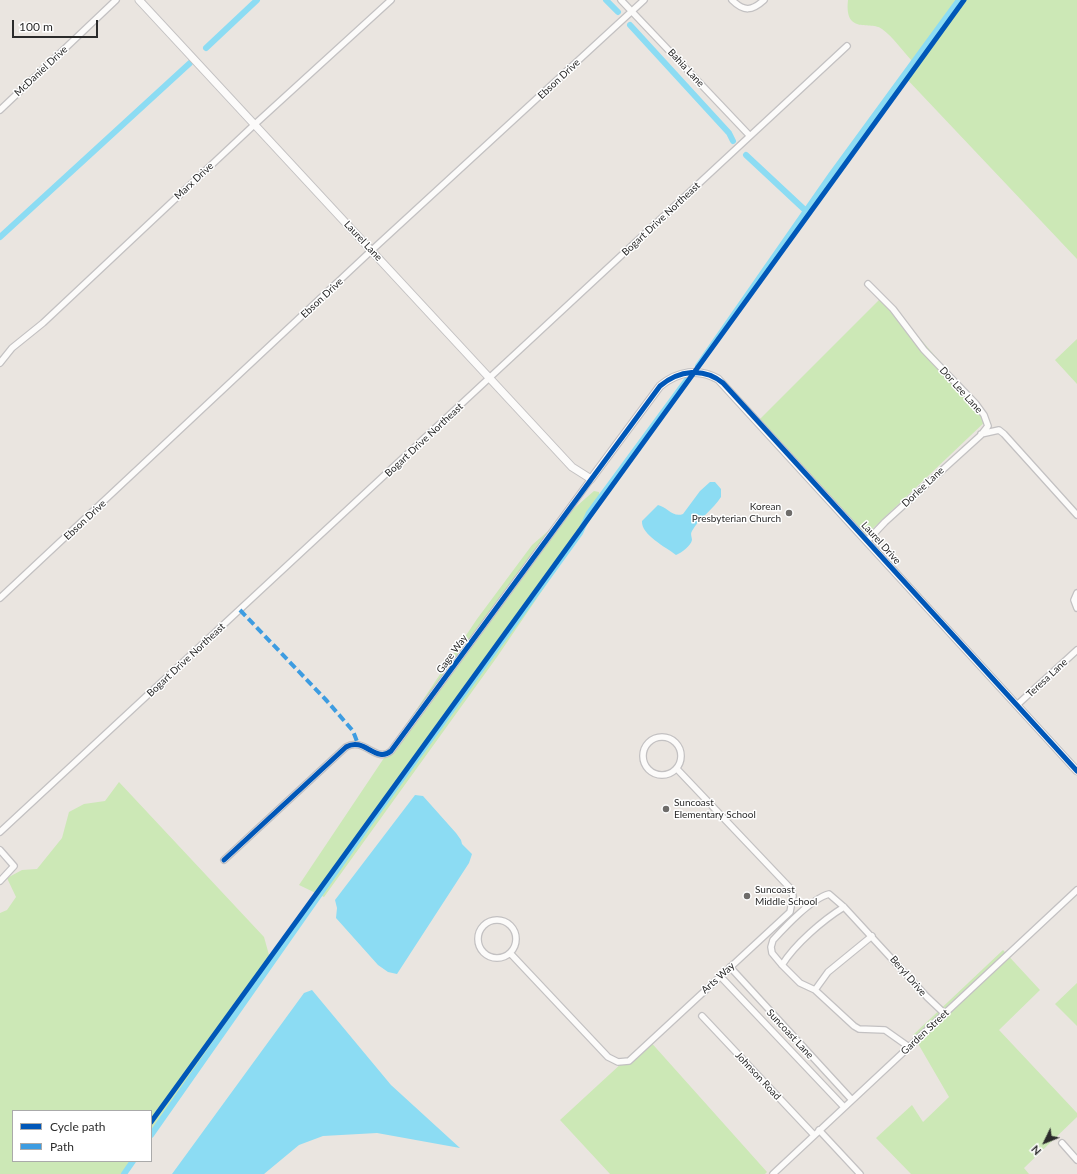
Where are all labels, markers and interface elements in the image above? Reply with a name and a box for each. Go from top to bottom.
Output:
scale bar [14,12,100,38]
text: 100 m [19,19,53,34]
street label: McDaniel Drive [12,43,70,99]
street label: Bahia Lane [665,46,707,90]
street label: Ebson Drive [535,56,583,102]
street label: Marx Drive [172,160,216,202]
street label: Bogart Drive Northeast [619,180,703,258]
street label: Laurel Lane [341,219,385,263]
street label: Ebson Drive [298,275,346,321]
street label: Dor Lee Lane [937,364,985,416]
street label: Bogart Drive Northeast [382,401,466,479]
street label: Dorlee Lane [899,464,947,510]
street label: Ebson Drive [61,497,109,543]
place label: Korean Presbyterian Church [692,501,781,524]
marker: Korean Presbyterian Church [784,508,794,518]
street label: Laurel Drive [859,519,903,567]
street label: Bogart Drive Northeast [144,621,228,699]
street label: Gage Way [434,632,470,676]
street label: Teresa Lane [1024,656,1070,700]
place label: Suncoast Elementary School [674,797,756,820]
marker: Suncoast Elementary School [661,804,671,814]
place label: Suncoast Middle School [755,884,817,908]
marker: Suncoast Middle School [742,891,752,901]
street label: Beryl Drive [887,953,929,999]
street label: Arts Way [699,960,737,996]
street label: Suncoast Lane [764,1007,816,1061]
street label: Garden Street [899,1007,951,1057]
street label: Johnson Road [733,1050,783,1102]
legend [12,1110,152,1162]
text: Cycle path [50,1119,105,1134]
north arrow [1025,1122,1065,1162]
text: Path [50,1139,74,1154]
text: N [1028,1143,1044,1158]

